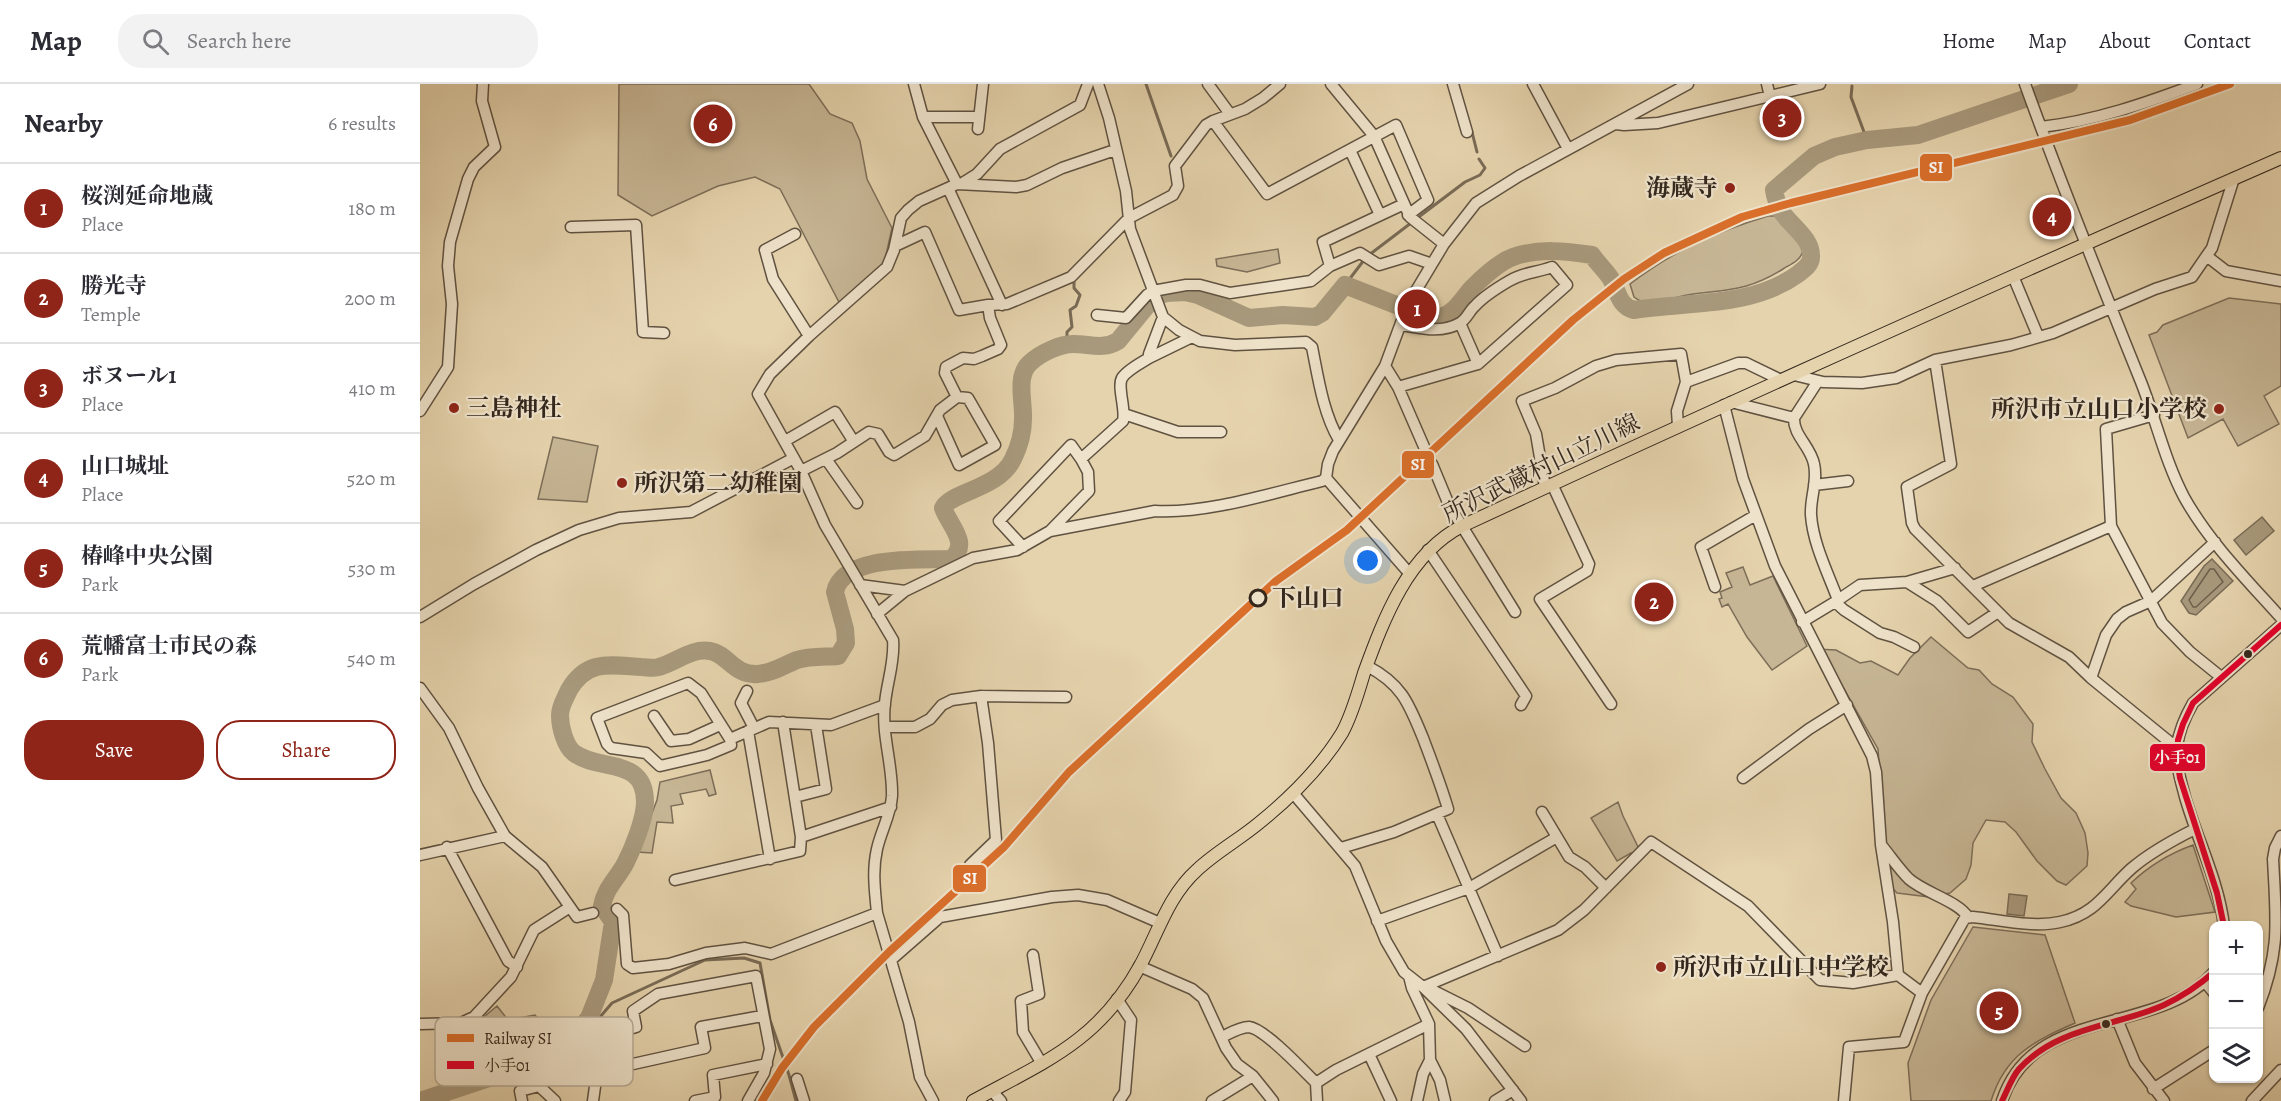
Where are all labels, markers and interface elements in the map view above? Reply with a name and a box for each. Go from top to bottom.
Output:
search box [118,14,538,68]
text: Map [30,22,82,60]
icon: search [139,25,172,58]
text: Search here [187,26,291,56]
text: Home [1942,27,1995,55]
text: Map [2028,27,2066,55]
text: About [2099,27,2151,55]
text: Contact [2184,27,2251,55]
pin: 3 [1762,96,1802,141]
pin: 6 [694,102,732,147]
text: Nearby [24,106,103,141]
text: 6 results [328,110,396,137]
line badge: SI [1919,153,1953,182]
text: SI [1929,157,1943,179]
place label: 海蔵寺 [1646,172,1718,204]
text: 桜渕延命地蔵 [81,181,213,211]
marker: 海蔵寺 [1723,181,1737,195]
pin: 4 [2032,194,2072,240]
text: 1 [40,195,47,222]
text: 180 m [348,195,396,222]
text: Place [81,211,123,238]
text: 勝光寺 [81,271,147,301]
text: 2 [39,285,48,312]
text: 200 m [345,285,396,312]
pin: 1 [1398,286,1436,332]
text: Temple [81,301,141,328]
text: ボヌール1 [81,361,176,391]
text: 3 [39,375,48,402]
text: 410 m [349,375,396,402]
text: Place [81,391,123,418]
place label: 三島神社 [466,392,562,424]
place label: 所沢市立山口小学校 [1991,393,2207,425]
marker: 三島神社 [447,401,461,415]
marker: 所沢市立山口小学校 [2212,402,2226,416]
street label: 所沢武蔵村山立川線 [1437,406,1645,530]
line badge: SI [1401,450,1435,479]
text: 山口城址 [81,451,169,481]
text: SI [1411,454,1425,476]
text: 4 [39,465,48,492]
text: 520 m [347,465,396,492]
place label: 所沢第二幼稚園 [634,467,802,499]
marker: 所沢第二幼稚園 [615,476,629,490]
text: Place [81,481,123,508]
text: 椿峰中央公園 [81,541,213,571]
your location [1353,546,1382,575]
text: 5 [39,555,48,582]
text: 530 m [348,555,396,582]
text: Park [81,571,119,598]
pin: 2 [1634,580,1674,624]
place label: 下山口 [1272,582,1344,614]
marker: 下山口 [1249,589,1267,607]
text: 荒幡富士市民の森 [81,631,257,661]
text: 6 [39,645,48,672]
text: 540 m [347,645,396,672]
unlabelled marker [2242,648,2254,660]
text: Park [81,661,119,688]
button: Save [24,720,204,780]
button: Share [216,720,396,780]
line badge: 小手01 [2149,743,2206,772]
text: 小手01 [2154,747,2200,769]
line badge: SI [952,864,987,893]
text: SI [963,868,977,890]
map controls [2209,921,2263,1083]
button: + [2209,921,2263,975]
place label: 所沢市立山口中学校 [1673,951,1889,983]
marker: 所沢市立山口中学校 [1654,960,1668,974]
button: − [2209,975,2263,1029]
pin: 5 [1980,988,2018,1034]
legend [435,1017,633,1086]
unlabelled marker [2100,1018,2112,1030]
text: Railway SI [484,1028,552,1050]
button: layers [2209,1029,2263,1083]
text: 小手01 [484,1055,531,1077]

